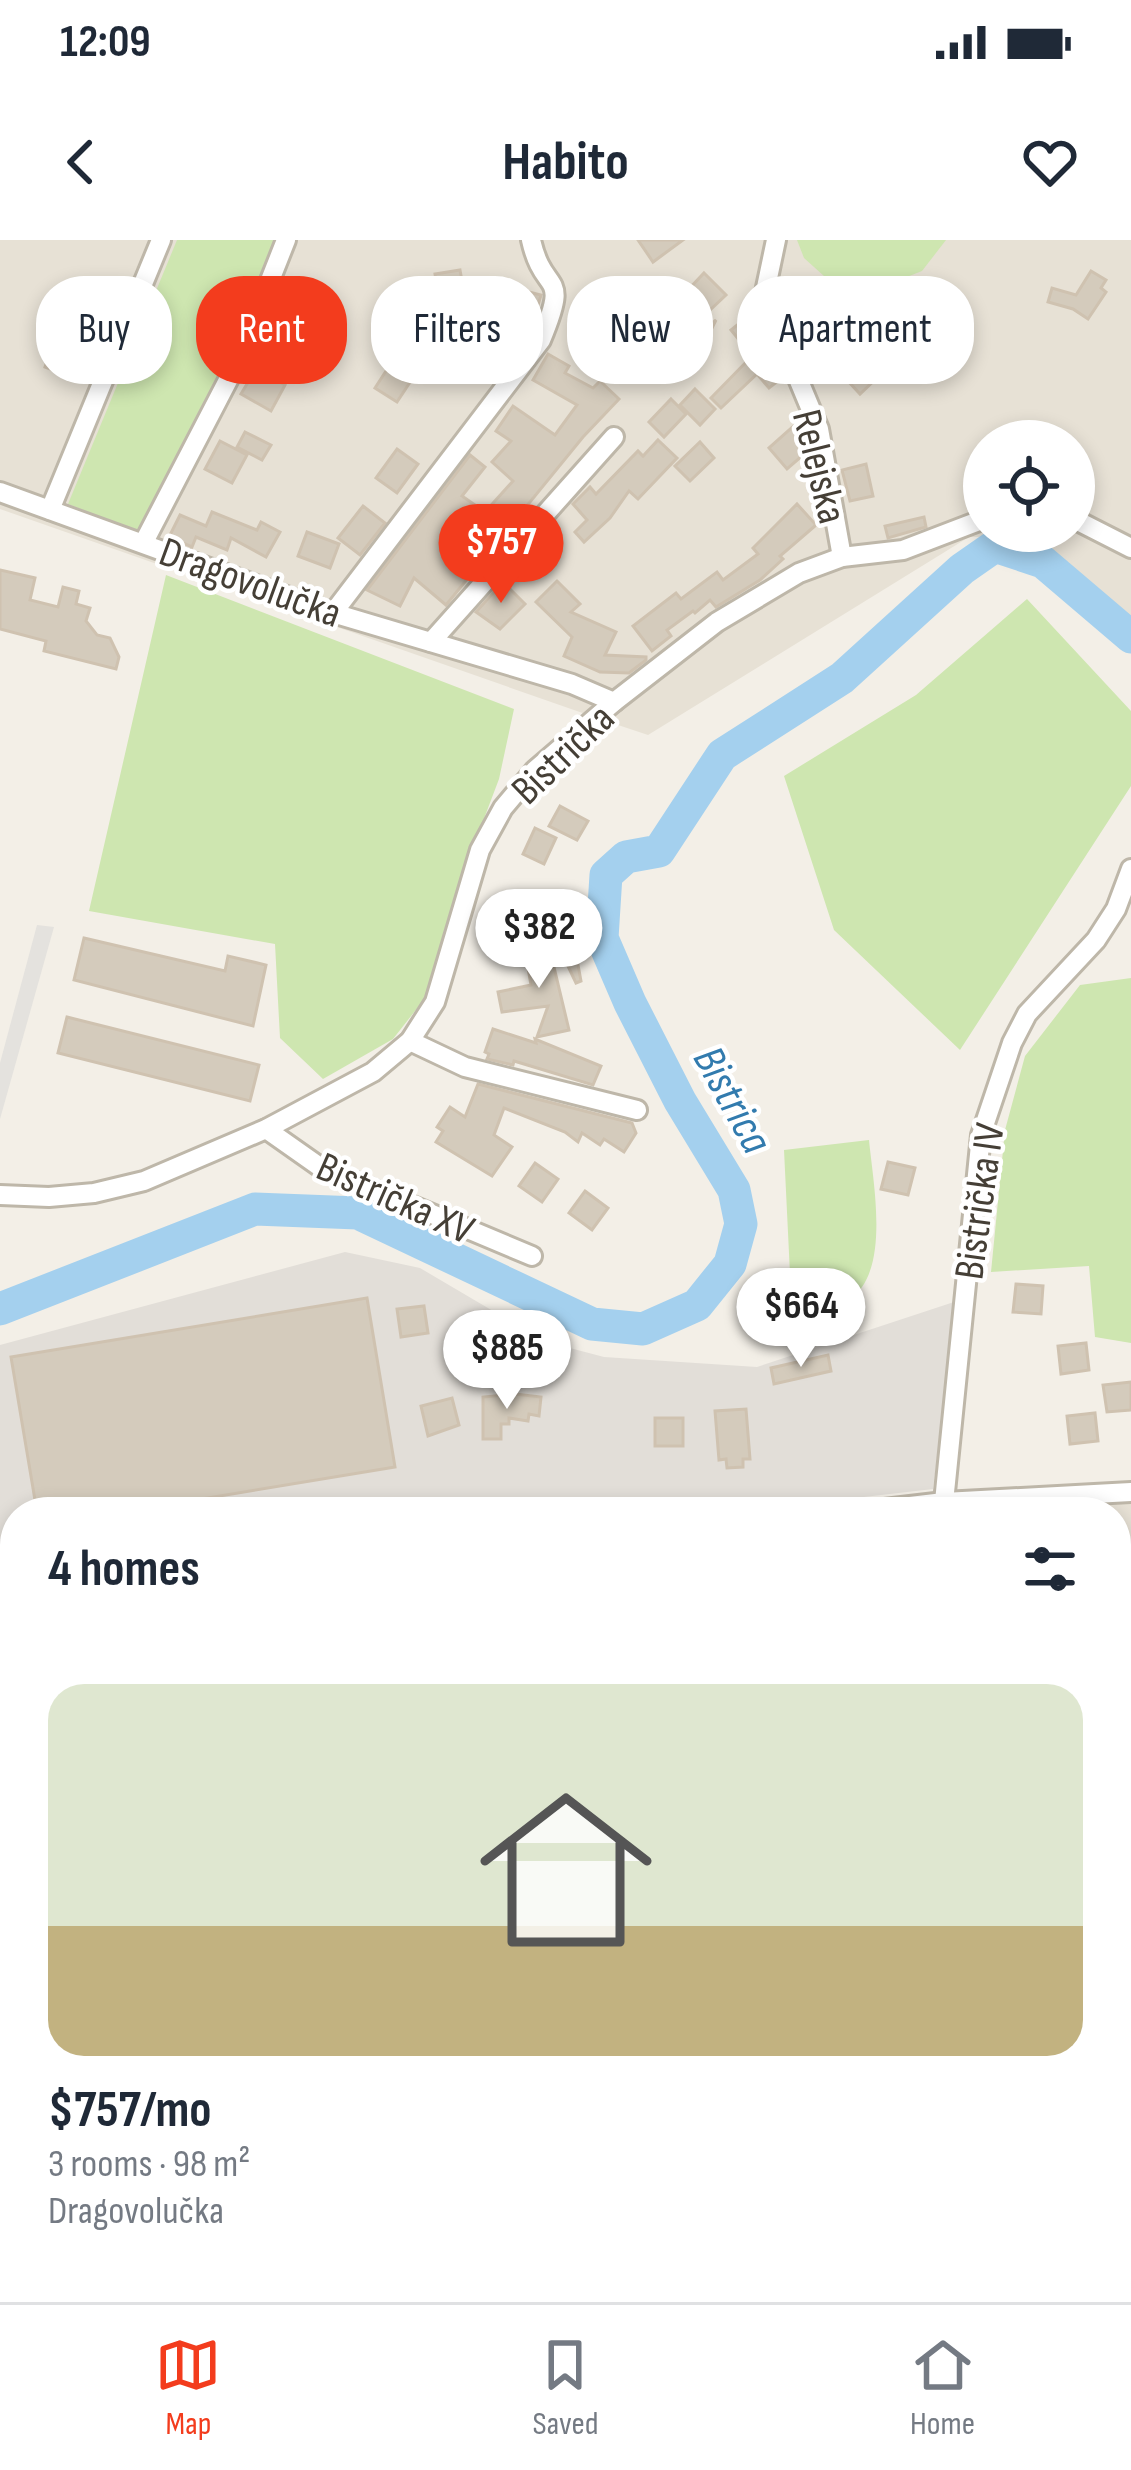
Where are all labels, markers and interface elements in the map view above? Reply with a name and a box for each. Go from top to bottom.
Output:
text: 12:09 [60,15,151,70]
icon: back [48,129,114,195]
icon: heart [1017,129,1083,195]
text: Habito [502,130,629,195]
chip: Buy [36,276,172,384]
chip: Rent [196,276,347,384]
chip: Filters [371,276,543,384]
chip: New [567,276,713,384]
chip: Apartment [737,276,974,384]
street label: Relejska [780,404,857,529]
map controls [963,420,1095,552]
button: locate [963,420,1095,552]
pin: $757 [430,504,572,606]
text: $757 [466,519,536,566]
street label: Dragovolučka [152,527,348,640]
street label: Bistrička [502,694,626,816]
pin: $382 [468,889,610,991]
text: $382 [502,904,576,951]
water label: Bistrica [680,1037,783,1163]
street label: Bistrička IV [944,1120,1017,1283]
street label: Bistrička XV [308,1142,482,1257]
pin: $664 [730,1268,872,1370]
text: $664 [763,1283,839,1330]
pin: $885 [436,1310,578,1412]
text: $885 [470,1325,544,1372]
icon: filters [1017,1536,1083,1602]
text: 4 homes [48,1539,200,1600]
icon: home [458,1762,674,1978]
text: $757/mo [48,2080,211,2141]
text: 3 rooms · 98 m² [48,2141,250,2188]
text: Dragovolučka [48,2188,224,2235]
tab: Map [155,2332,221,2444]
tab: Saved [532,2332,599,2444]
tab: Home [910,2332,976,2444]

